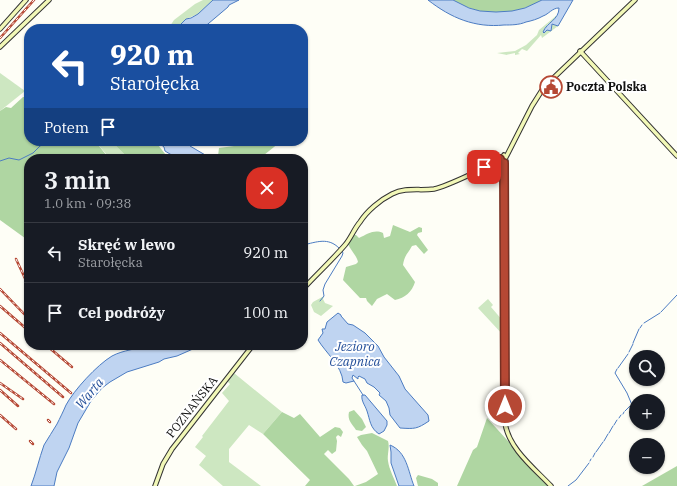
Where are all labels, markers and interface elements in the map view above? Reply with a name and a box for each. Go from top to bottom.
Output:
text: 920 m [110,36,194,73]
icon: left [44,40,96,92]
text: Starołęcka [110,72,200,95]
public building icon: Poczta Polska [538,74,564,100]
place label: Poczta Polska [566,79,647,94]
icon: arrive [97,116,119,138]
text: Potem [44,118,89,137]
pin [467,150,501,184]
icon: arrive [473,156,495,178]
text: 3 min [44,164,111,196]
button: close [246,167,288,209]
text: 1.0 km · 09:38 [44,195,131,212]
text: Skręć w lewo [78,235,175,254]
icon: left [44,242,66,264]
text: 920 m [243,243,288,262]
text: Starołęcka [78,254,143,271]
icon: arrive [44,302,66,324]
text: Cel podróży [78,303,165,322]
text: 100 m [243,303,288,322]
water label: Jezioro Czapnica [329,338,381,370]
map controls [629,350,665,474]
button: search [629,350,665,386]
street label: POZNAŃSKA [163,372,221,441]
water label: Warta [71,374,107,412]
position arrow [484,385,526,427]
button: + [629,394,665,430]
button: − [629,438,665,474]

